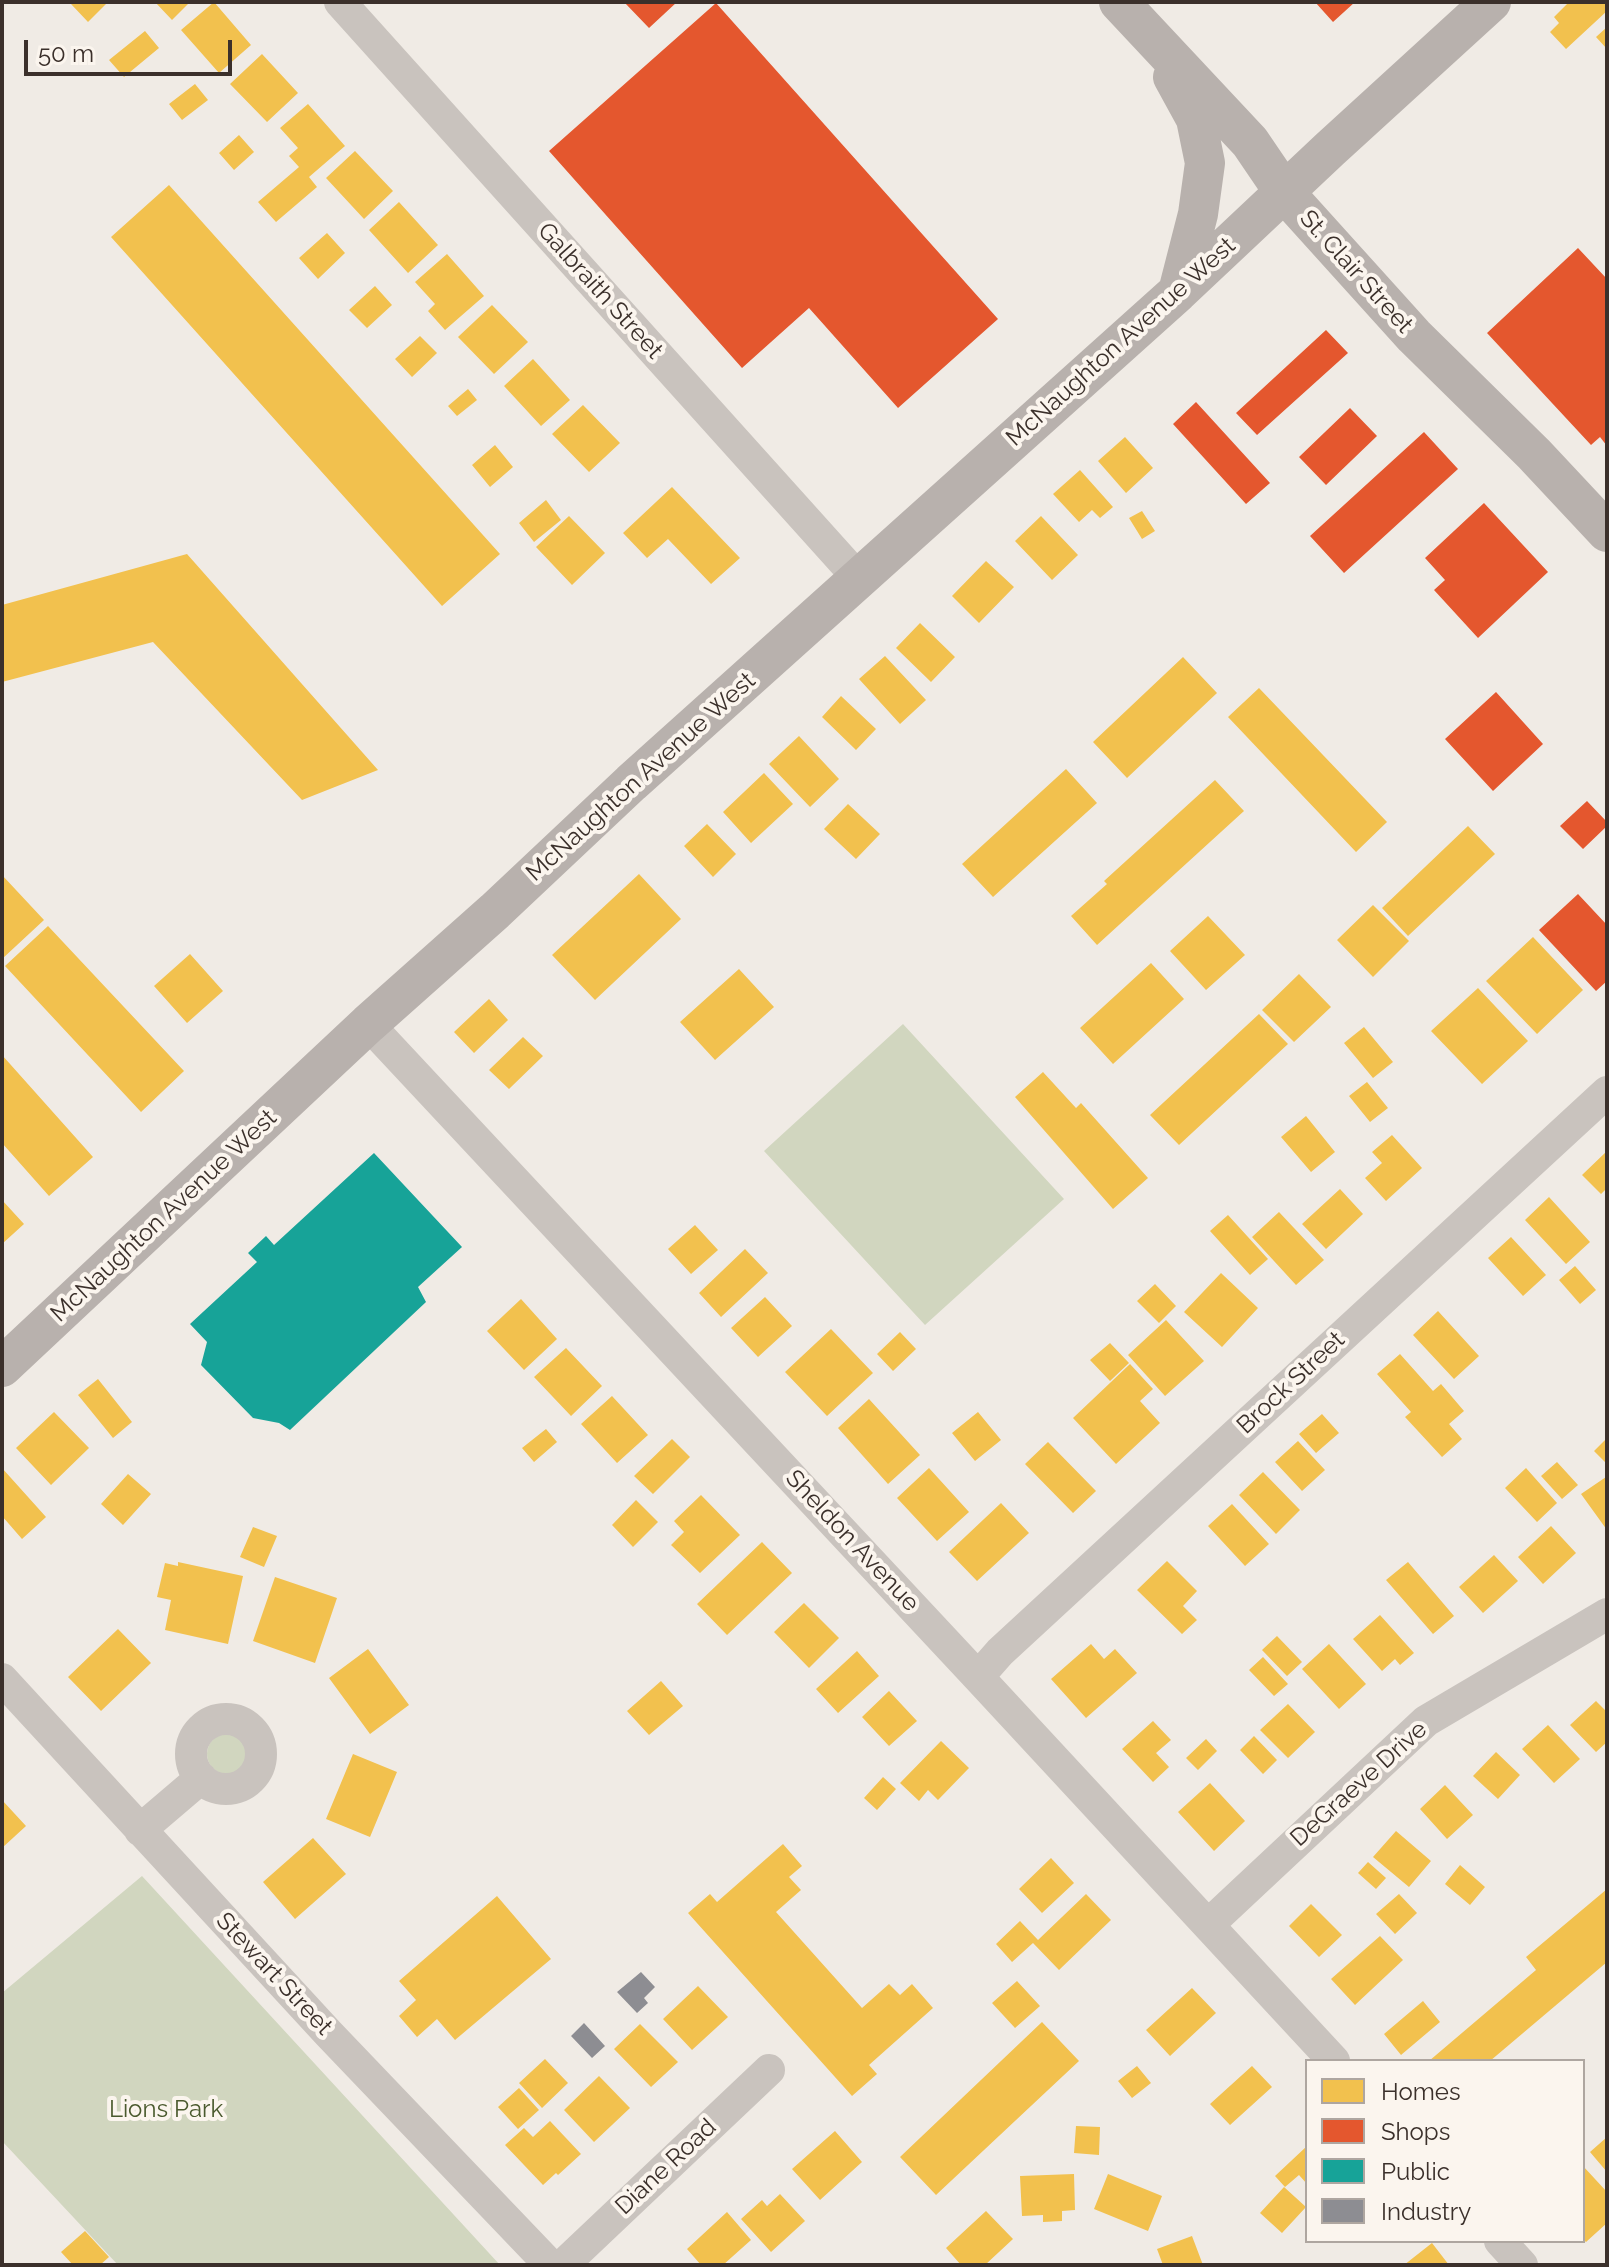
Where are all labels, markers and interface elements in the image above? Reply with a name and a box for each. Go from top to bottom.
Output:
scale bar [28,24,236,74]
text: 50 m [38,39,94,68]
street label: St. Clair Street [1293,205,1419,339]
street label: Galbraith Street [531,217,669,365]
street label: McNaughton Avenue West [1001,232,1241,452]
street label: McNaughton Avenue West [521,667,761,887]
street label: McNaughton Avenue West [45,1104,283,1328]
street label: Brock Street [1231,1326,1351,1440]
street label: Sheldon Avenue [779,1464,925,1618]
street label: DeGraeve Drive [1285,1715,1433,1853]
street label: Stewart Street [210,1907,338,2041]
legend [1305,2059,1585,2243]
text: Homes [1381,2077,1461,2106]
park label: Lions Park [109,2096,223,2124]
street label: Diane Road [610,2113,722,2221]
text: Shops [1381,2117,1450,2146]
text: Public [1381,2157,1450,2186]
text: Industry [1381,2197,1471,2226]

